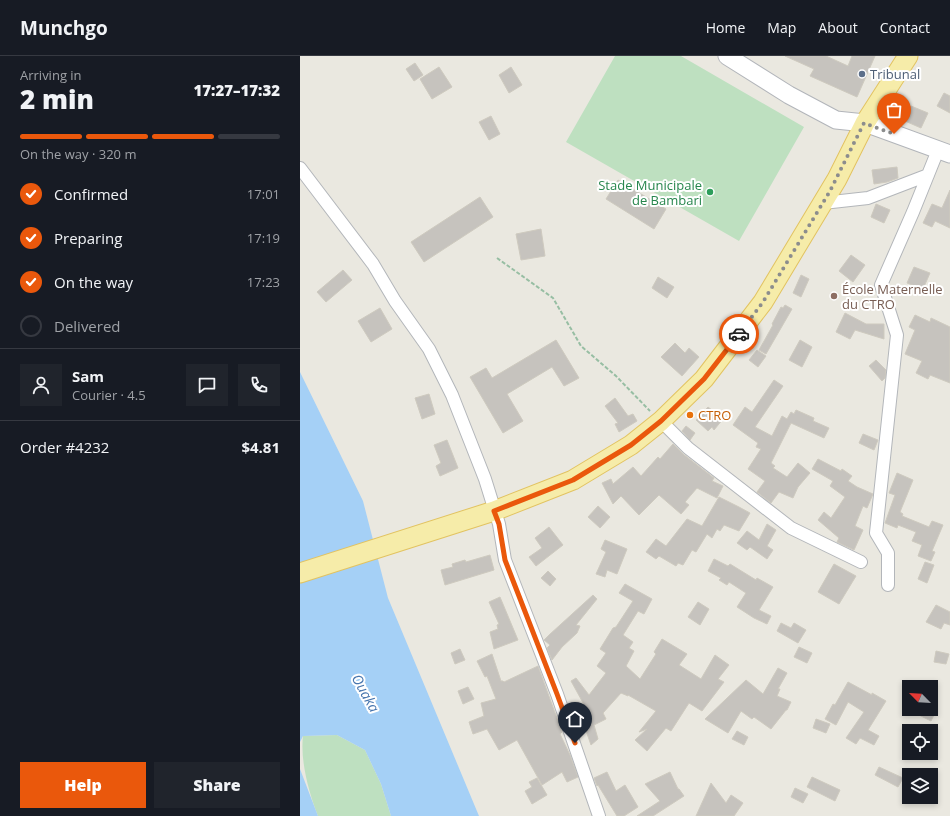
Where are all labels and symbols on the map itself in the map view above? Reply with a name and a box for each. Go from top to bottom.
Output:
place label: Tribunal [870,65,920,83]
marker: Tribunal [857,69,867,79]
pin [877,93,911,134]
place label: Stade Municipale de Bambari [598,176,702,209]
marker: Stade Municipale de Bambari [705,187,715,197]
place label: École Maternelle du CTRO [842,280,943,313]
marker: École Maternelle du CTRO [829,291,839,301]
courier [719,314,759,354]
place label: CTRO [698,406,731,424]
marker: CTRO [685,410,695,420]
water label: Ouaka [348,671,384,716]
north arrow [902,680,938,716]
pin [558,702,592,743]

